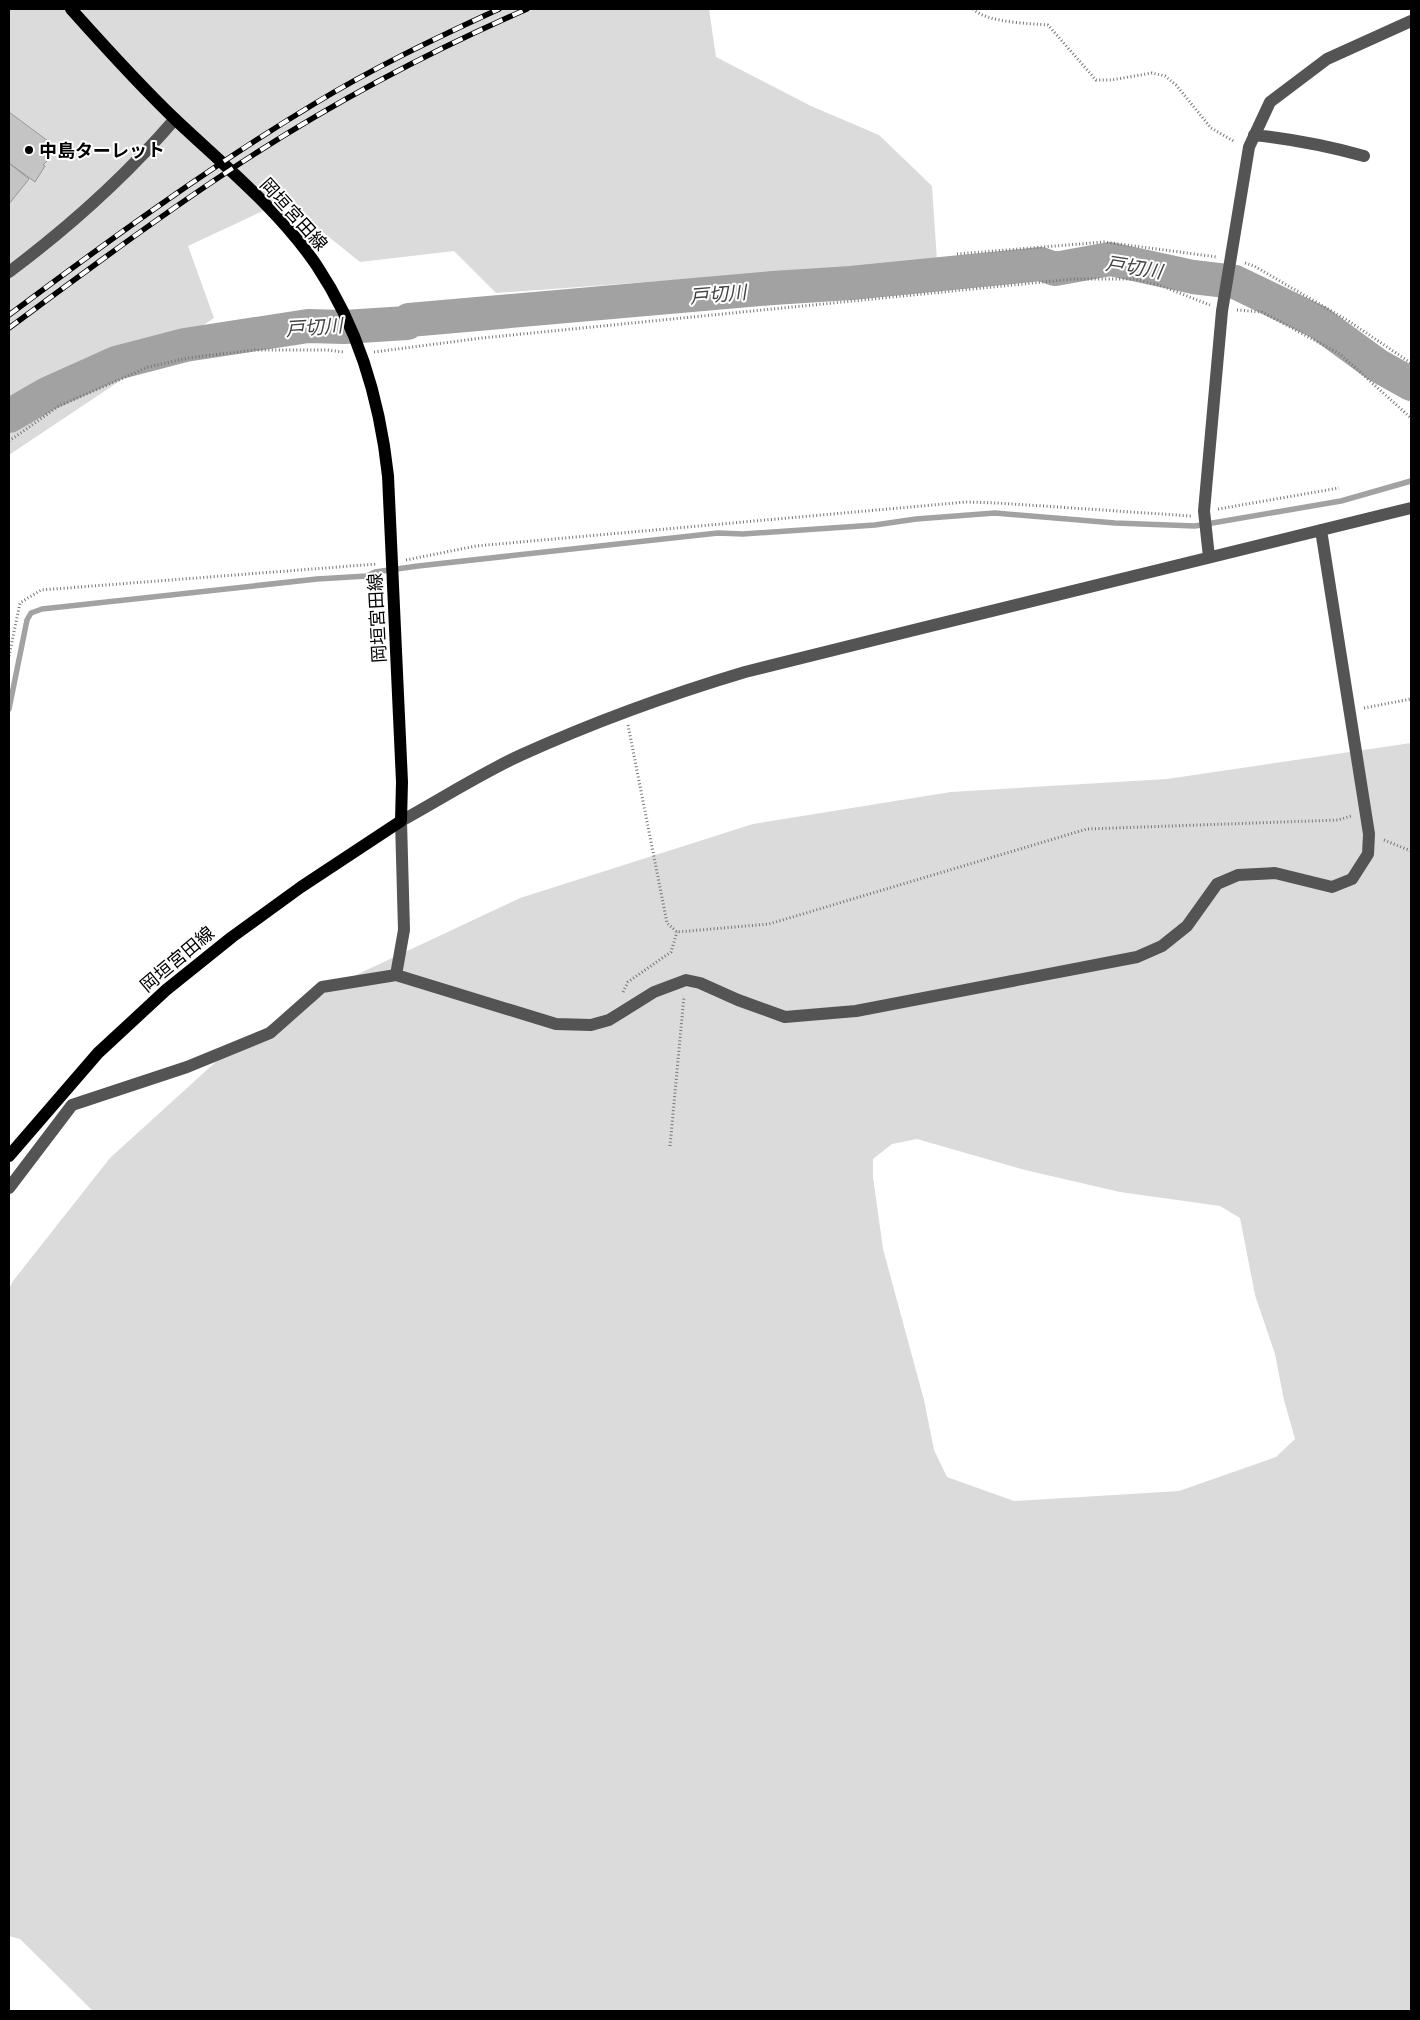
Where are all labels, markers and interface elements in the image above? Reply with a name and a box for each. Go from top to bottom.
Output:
place label: 中島ターレット [39,139,165,162]
marker: 中島ターレット [23,144,35,156]
street label: 岡垣宮田線 [255,173,333,255]
water label: 戸切川 [1104,251,1166,284]
water label: 戸切川 [689,279,749,308]
water label: 戸切川 [285,313,345,341]
street label: 岡垣宮田線 [363,572,391,664]
street label: 岡垣宮田線 [135,921,219,997]

